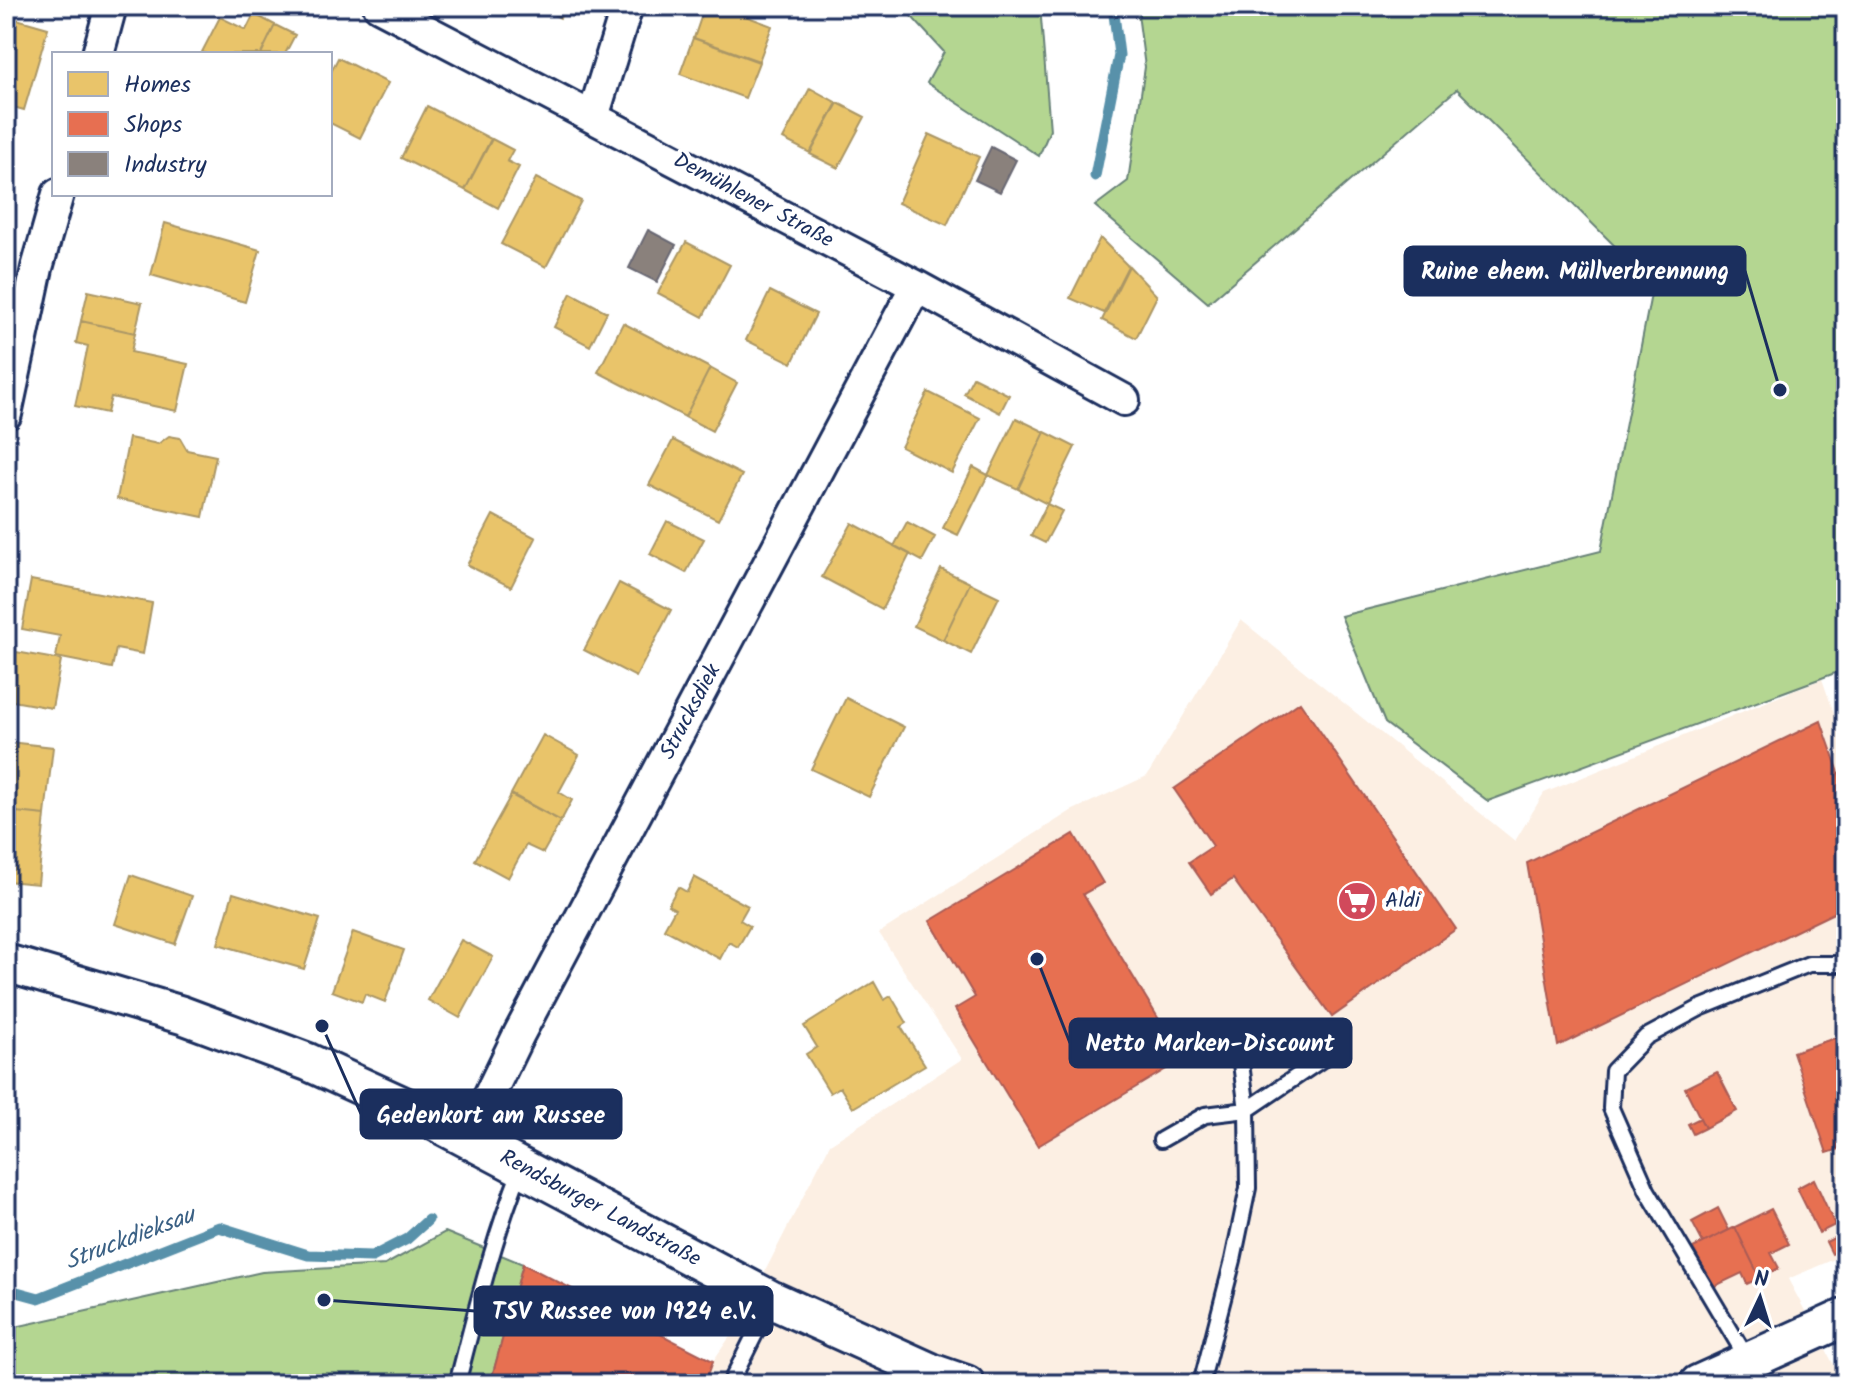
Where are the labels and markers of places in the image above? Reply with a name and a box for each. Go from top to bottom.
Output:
callout: Ruine ehem. Müllverbrennung [1405,247,1745,295]
supermarket icon: Aldi [1336,880,1378,922]
place label: Aldi [1385,884,1421,919]
callout: Netto Marken-Discount [1070,1019,1351,1067]
callout: Gedenkort am Russee [361,1090,621,1138]
callout: TSV Russee von 1924 e.V. [475,1287,772,1335]

